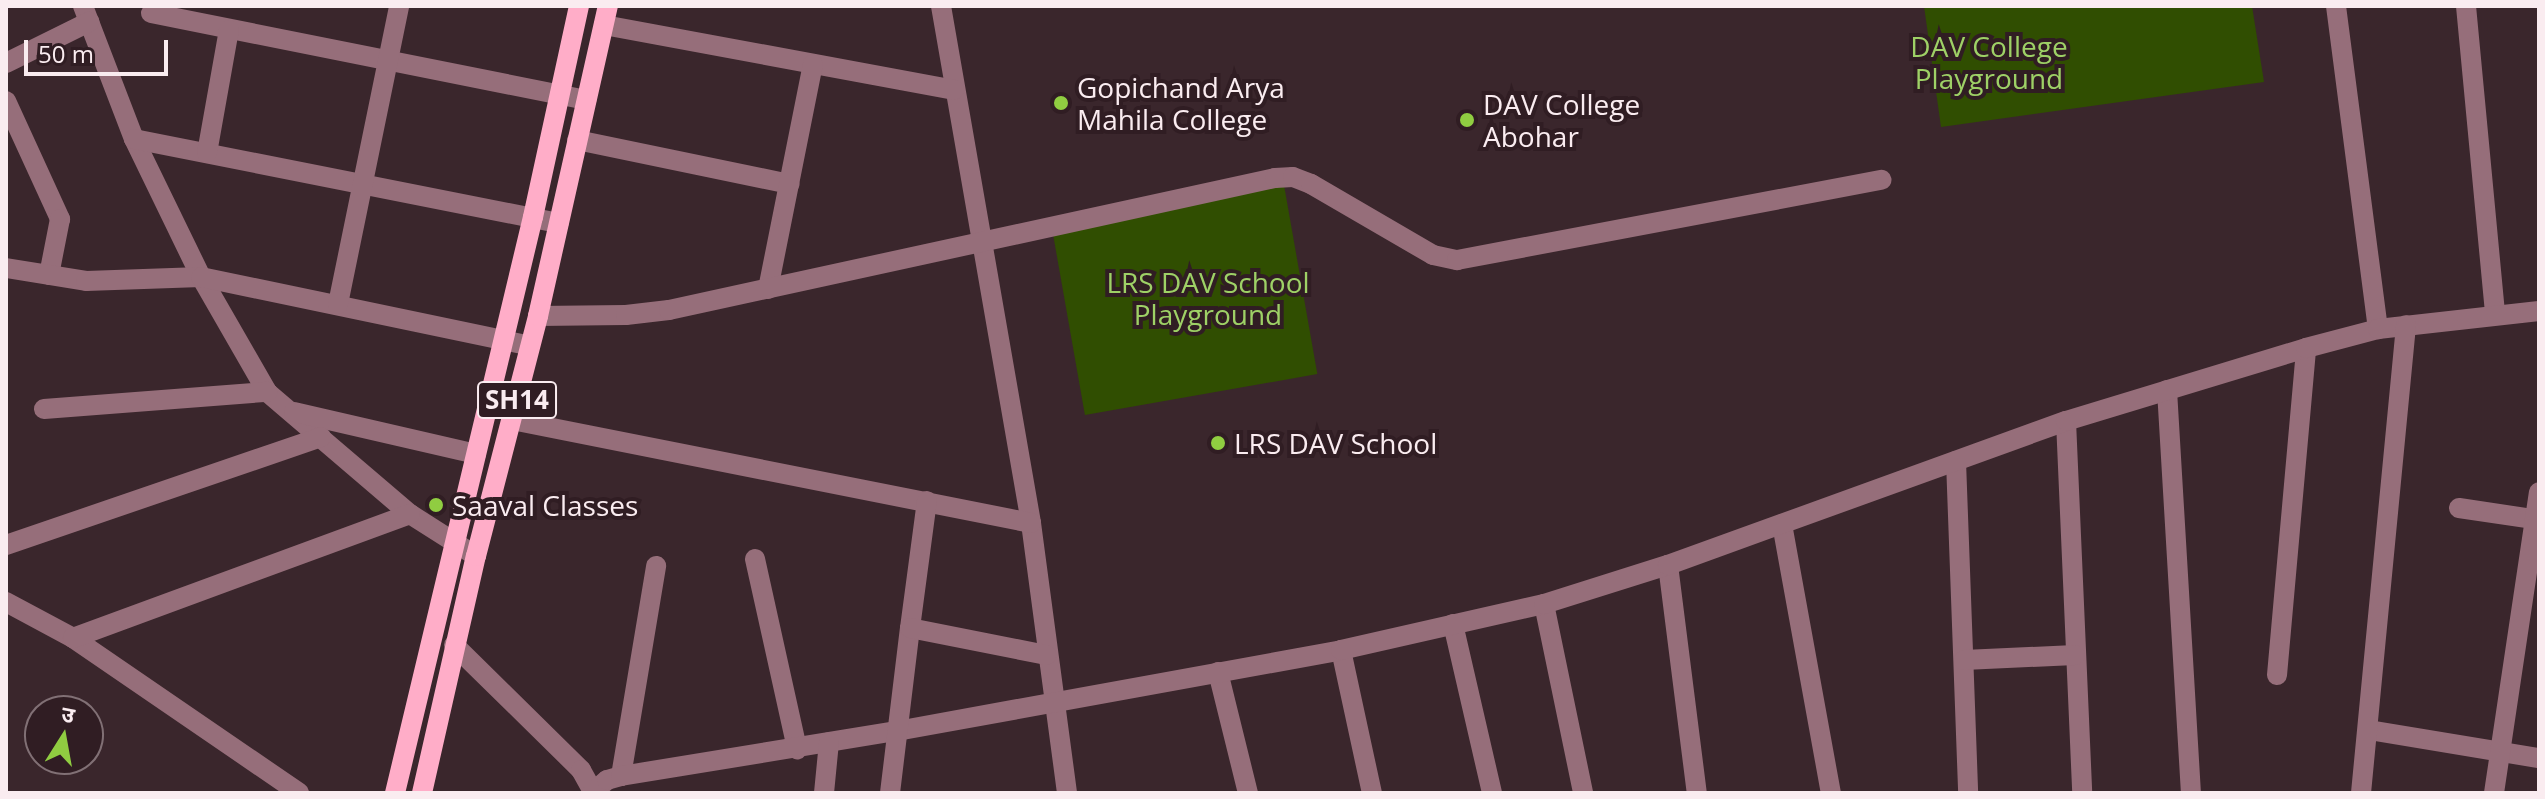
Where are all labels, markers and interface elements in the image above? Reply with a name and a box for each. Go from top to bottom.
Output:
scale bar [28,24,172,74]
park label: DAV College Playground [1910,29,2068,95]
text: 50 m [38,37,94,70]
place label: Gopichand Arya Mahila College [1077,70,1285,136]
place label: DAV College Abohar [1483,87,1640,153]
marker: Gopichand Arya Mahila College [1052,94,1070,112]
marker: DAV College Abohar [1458,111,1476,129]
park label: LRS DAV School Playground [1106,265,1310,331]
road number: SH14 [477,378,557,422]
place label: LRS DAV School [1234,426,1437,460]
marker: LRS DAV School [1209,434,1227,452]
place label: Saaval Classes [452,488,638,522]
marker: Saaval Classes [427,496,445,514]
north arrow [24,695,104,775]
text: उ [59,697,77,729]

